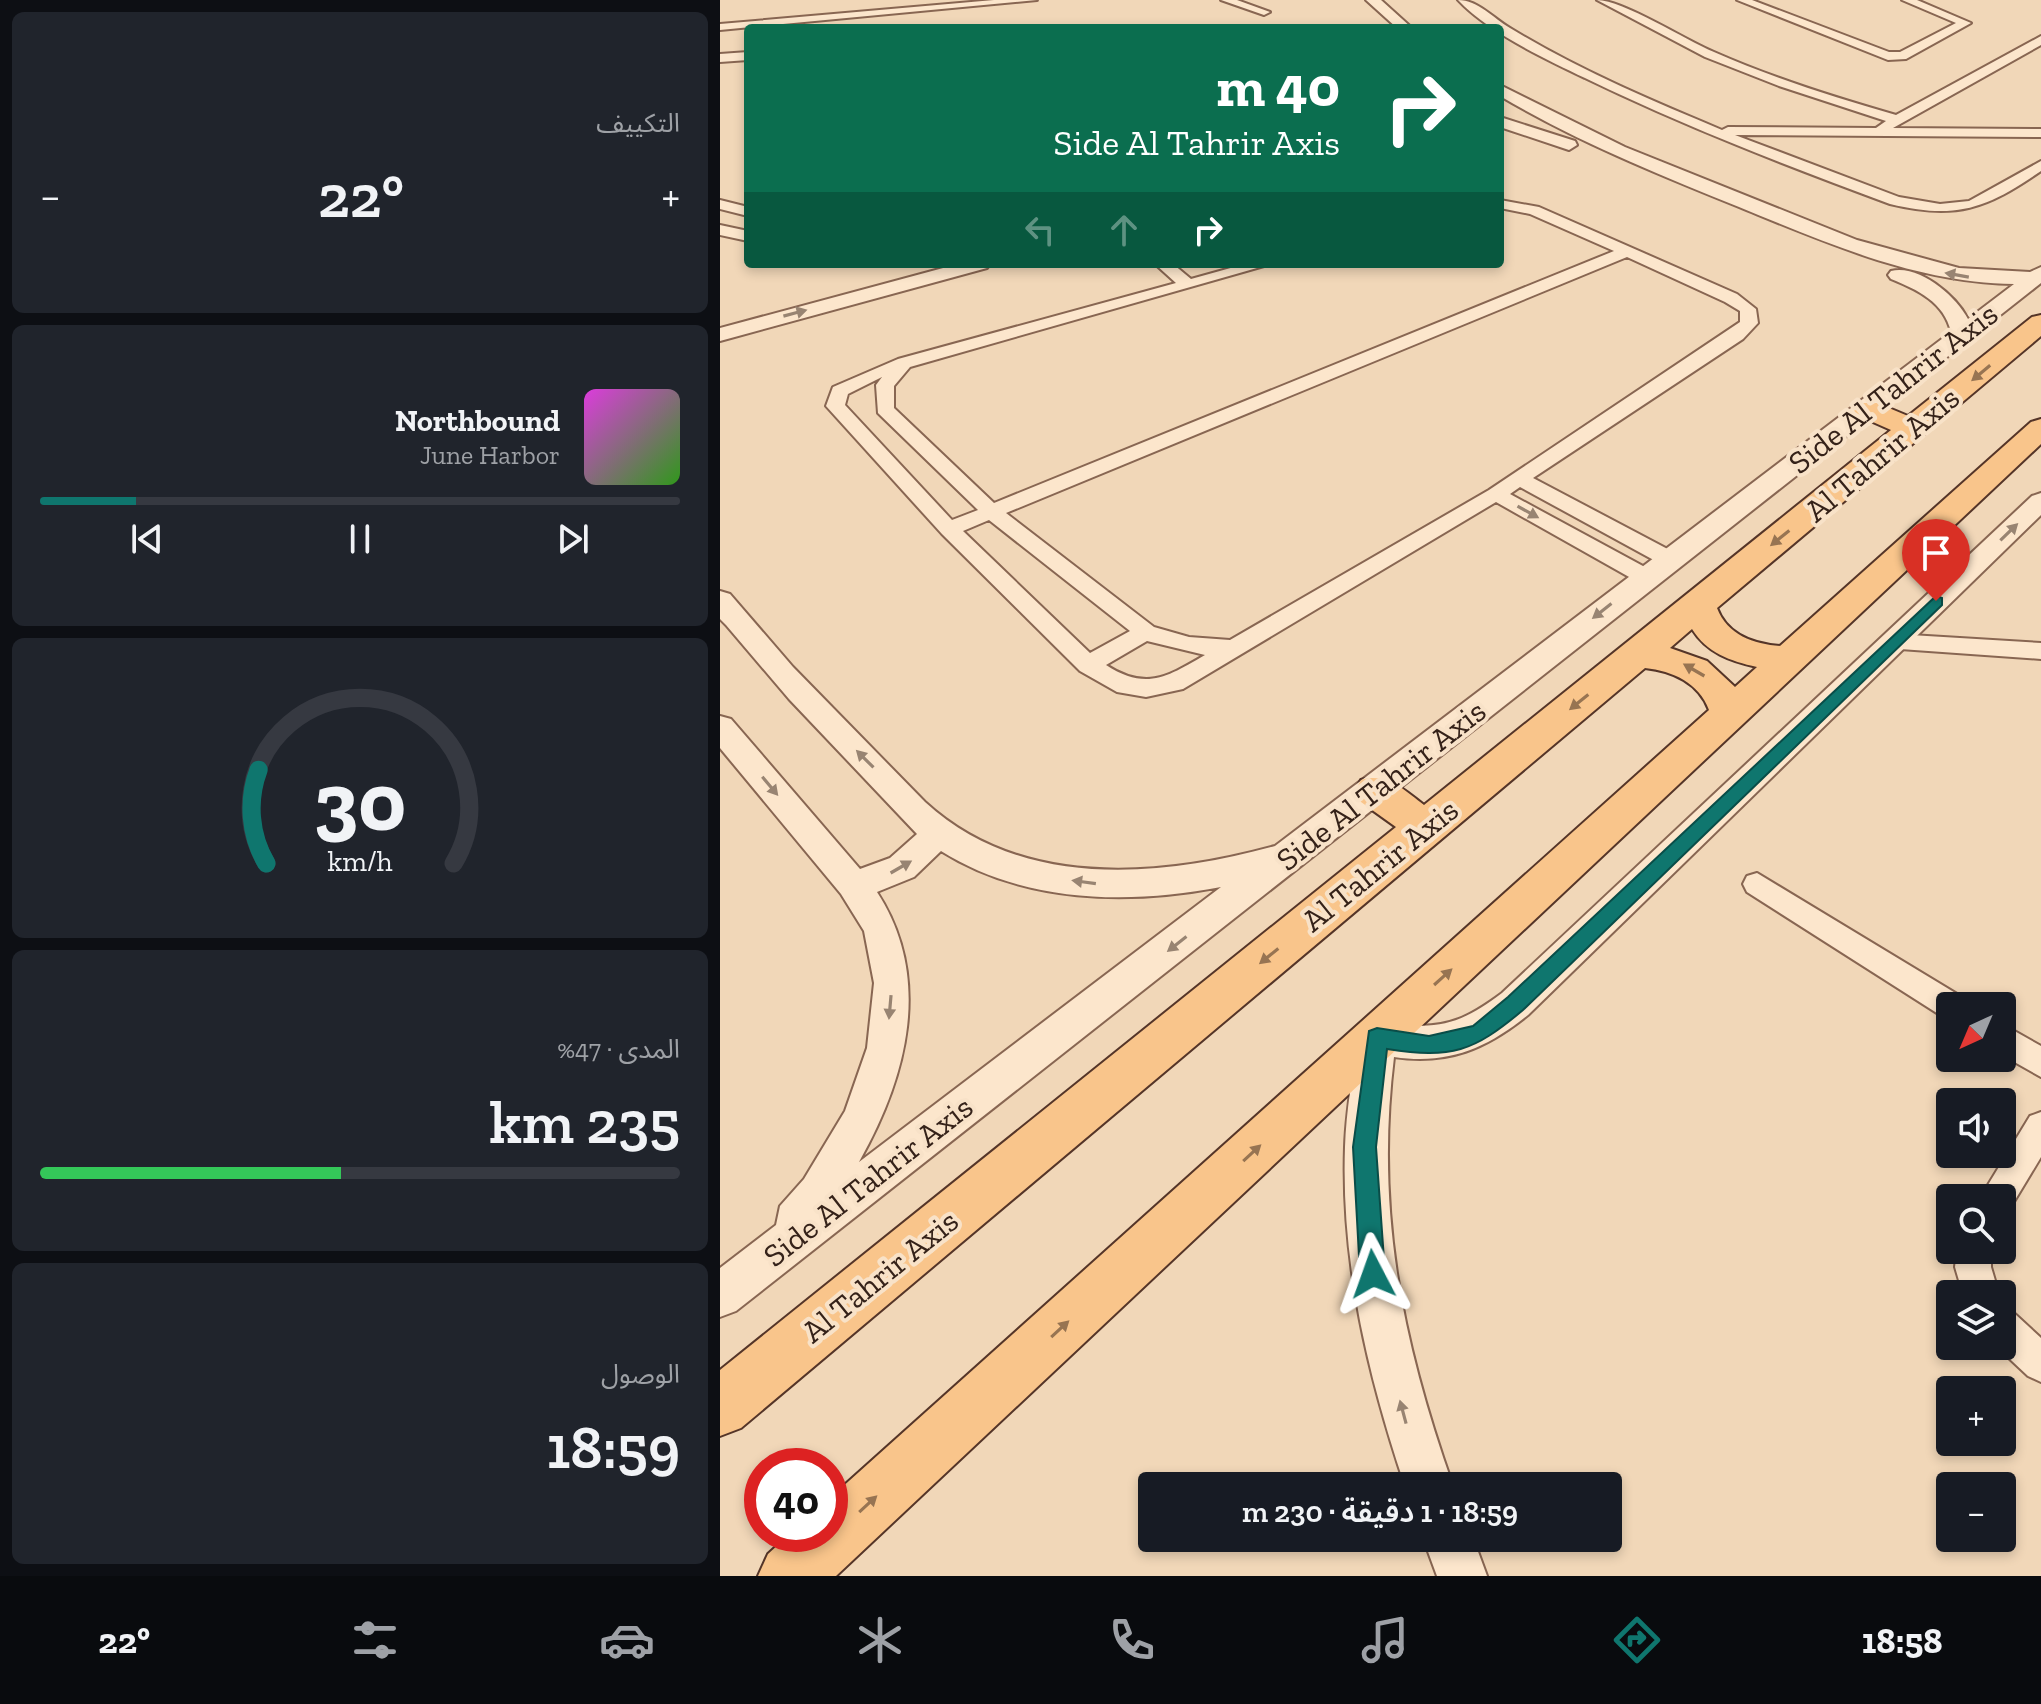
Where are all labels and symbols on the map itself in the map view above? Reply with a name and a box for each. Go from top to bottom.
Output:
one-way arrow [1944,268,1969,281]
street label: Side Al Tahrir Axis [1780,293,2006,483]
one-way arrow [782,306,807,318]
one-way arrow [1971,364,1991,380]
street label: Al Tahrir Axis [1796,378,1968,530]
one-way arrow [1517,506,1540,519]
pin [1902,519,1970,601]
one-way arrow [1999,523,2018,542]
one-way arrow [1771,529,1791,546]
one-way arrow [1592,603,1612,619]
one-way arrow [1683,663,1705,677]
street label: Side Al Tahrir Axis [1268,690,1494,880]
one-way arrow [1569,693,1589,710]
one-way arrow [855,749,874,768]
one-way arrow [761,777,779,796]
street label: Al Tahrir Axis [1293,790,1467,940]
one-way arrow [890,861,912,875]
one-way arrow [1071,875,1096,888]
one-way arrow [1167,936,1187,952]
one-way arrow [1260,947,1280,964]
one-way arrow [1433,968,1453,986]
north arrow [1936,992,2016,1072]
one-way arrow [883,995,896,1020]
street label: Side Al Tahrir Axis [755,1086,981,1276]
one-way arrow [1242,1144,1261,1162]
street label: Al Tahrir Axis [793,1201,967,1351]
position arrow [1331,1232,1415,1316]
one-way arrow [1050,1320,1069,1338]
one-way arrow [1397,1400,1409,1425]
speed limit sign: 40 [744,1448,848,1552]
one-way arrow [859,1496,878,1514]

